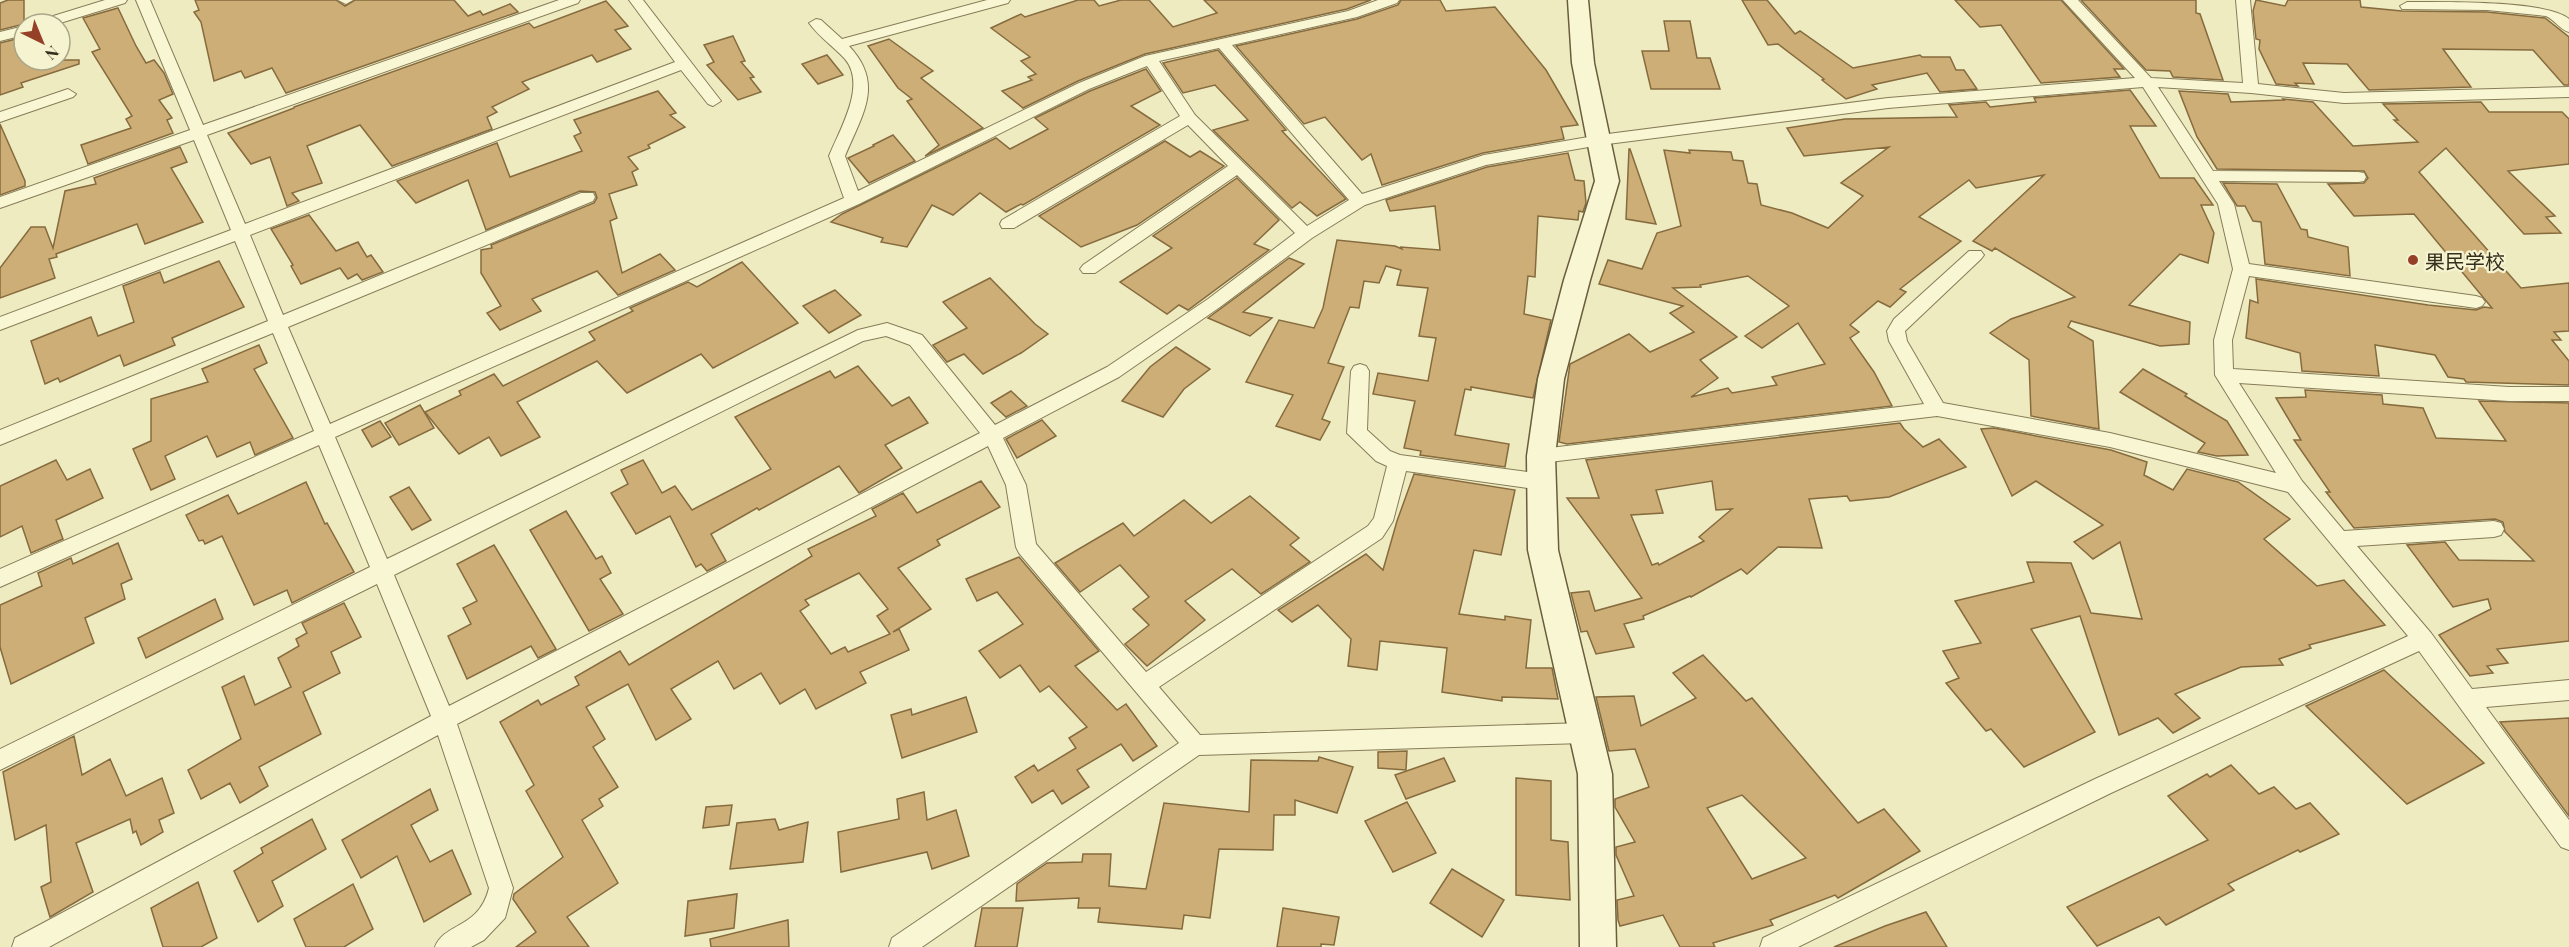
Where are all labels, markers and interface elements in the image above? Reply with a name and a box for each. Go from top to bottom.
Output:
north arrow [12,12,72,72]
text: N [41,42,64,65]
place label: 果民学校 [2425,247,2505,274]
marker: 果民学校 [2406,253,2420,267]

